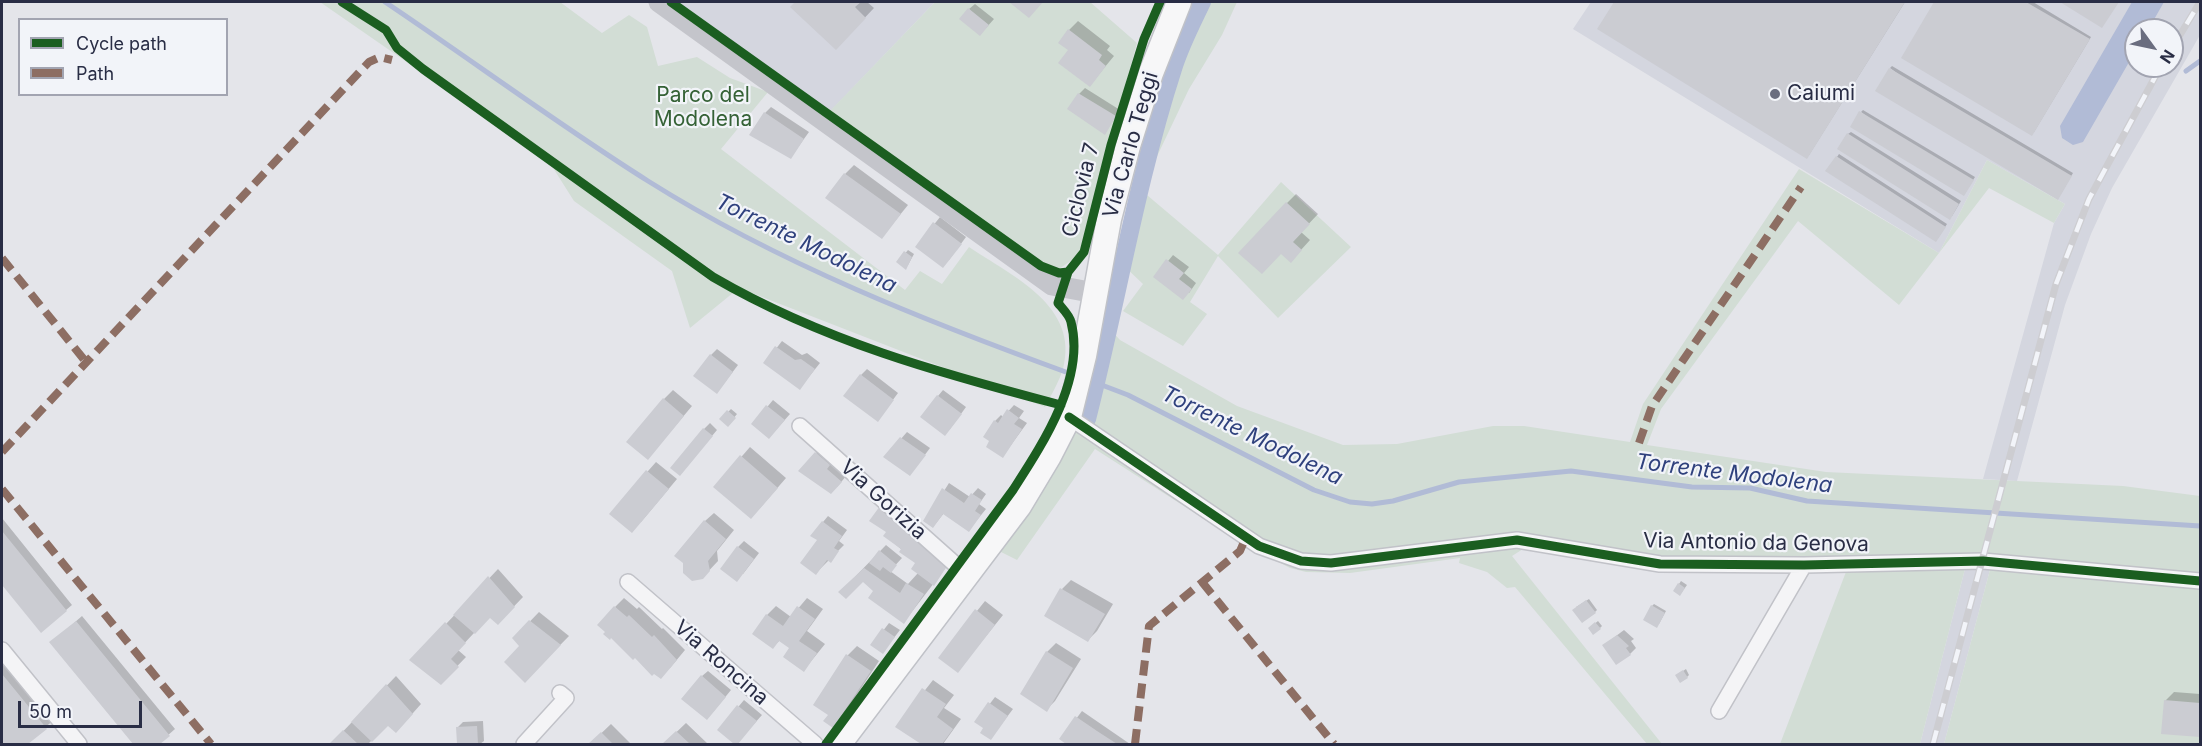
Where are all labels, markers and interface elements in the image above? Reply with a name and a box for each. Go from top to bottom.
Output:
legend [18,18,228,96]
north arrow [2124,18,2184,78]
text: Cycle path [76,33,167,54]
text: N [2156,46,2179,67]
text: Path [76,63,114,84]
street label: Via Carlo Teggi [1098,69,1164,221]
place label: Caiumi [1787,81,1855,107]
park label: Parco del Modolena [654,83,752,133]
marker: Caiumi [1768,87,1782,101]
street label: Ciclovia 7 [1057,140,1105,240]
water label: Torrente Modolena [711,189,901,299]
water label: Torrente Modolena [1157,381,1347,491]
water label: Torrente Modolena [1634,449,1834,499]
street label: Via Gorizia [835,455,931,545]
street label: Via Antonio da Genova [1643,528,1869,558]
street label: Via Roncina [669,615,773,711]
scale bar [21,689,146,727]
text: 50 m [29,701,72,722]

